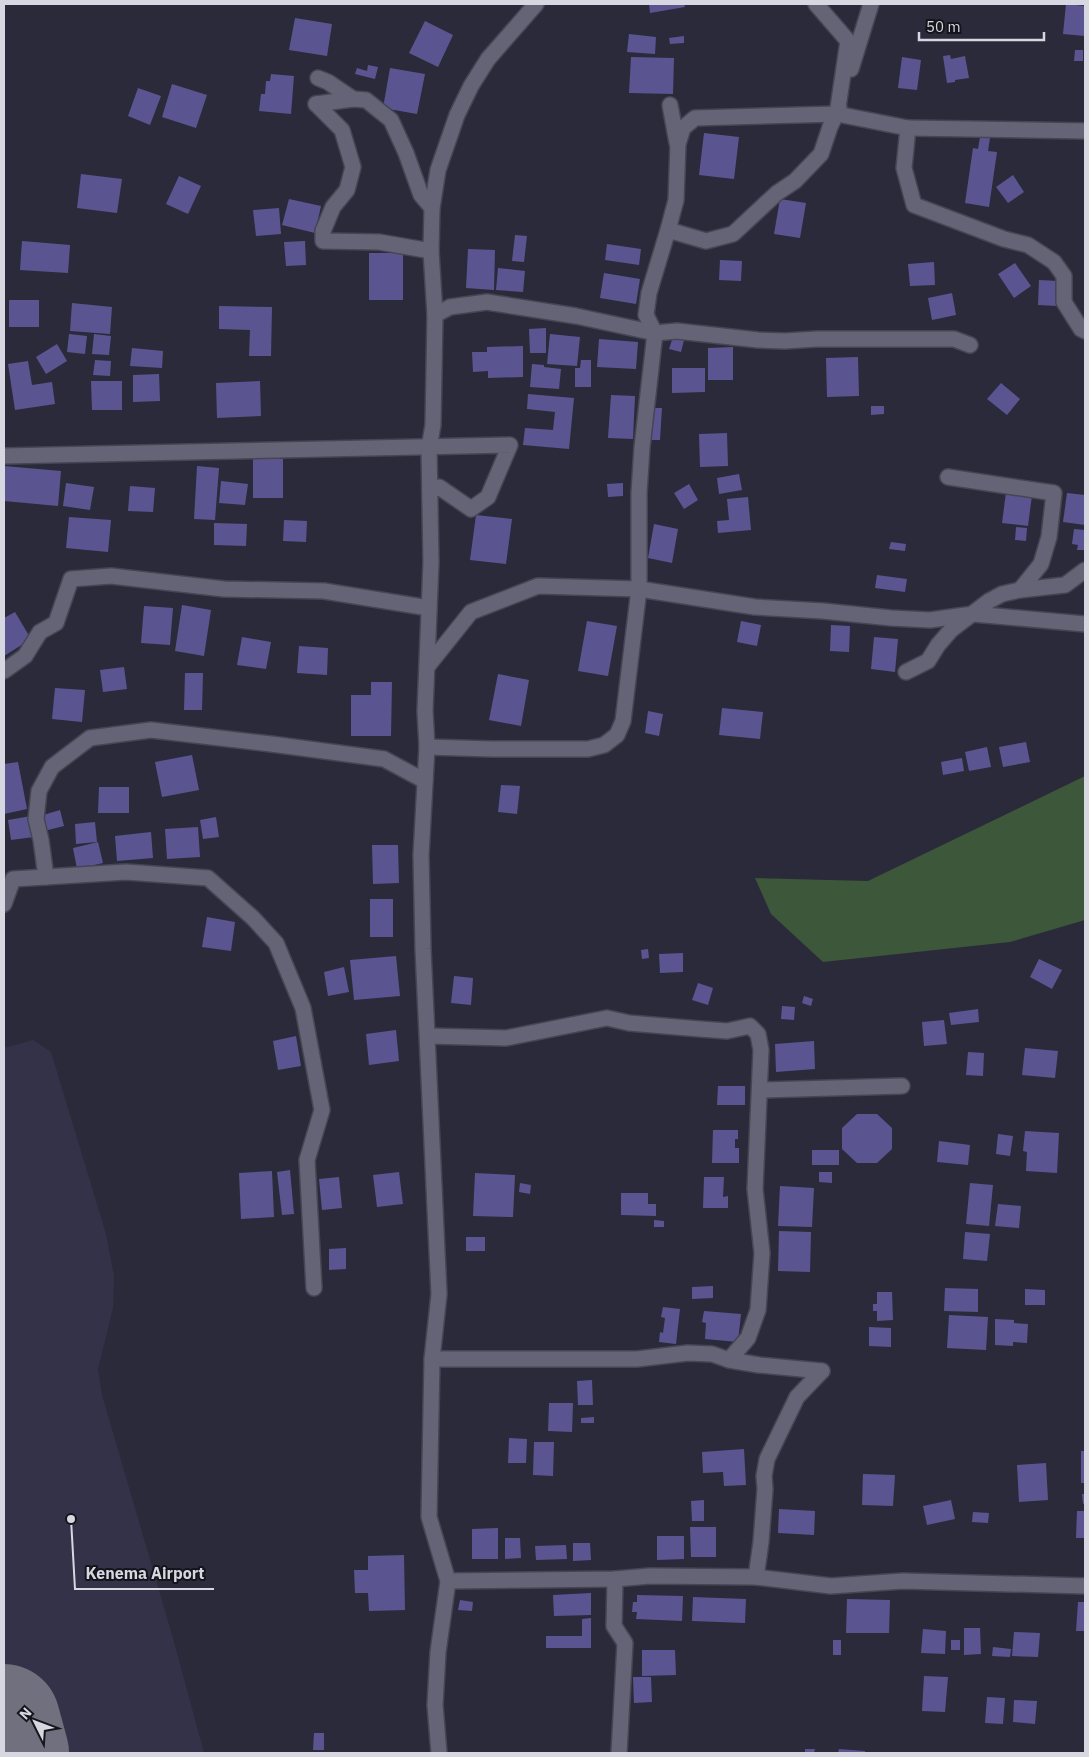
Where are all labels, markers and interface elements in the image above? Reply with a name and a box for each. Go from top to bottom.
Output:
scale bar [919,10,1044,42]
text: 50 m [926,17,961,36]
callout: Kenema Airport [75,1558,214,1589]
text: Kenema Airport [86,1563,204,1583]
north arrow [10,1697,60,1747]
text: N [15,1704,35,1723]

